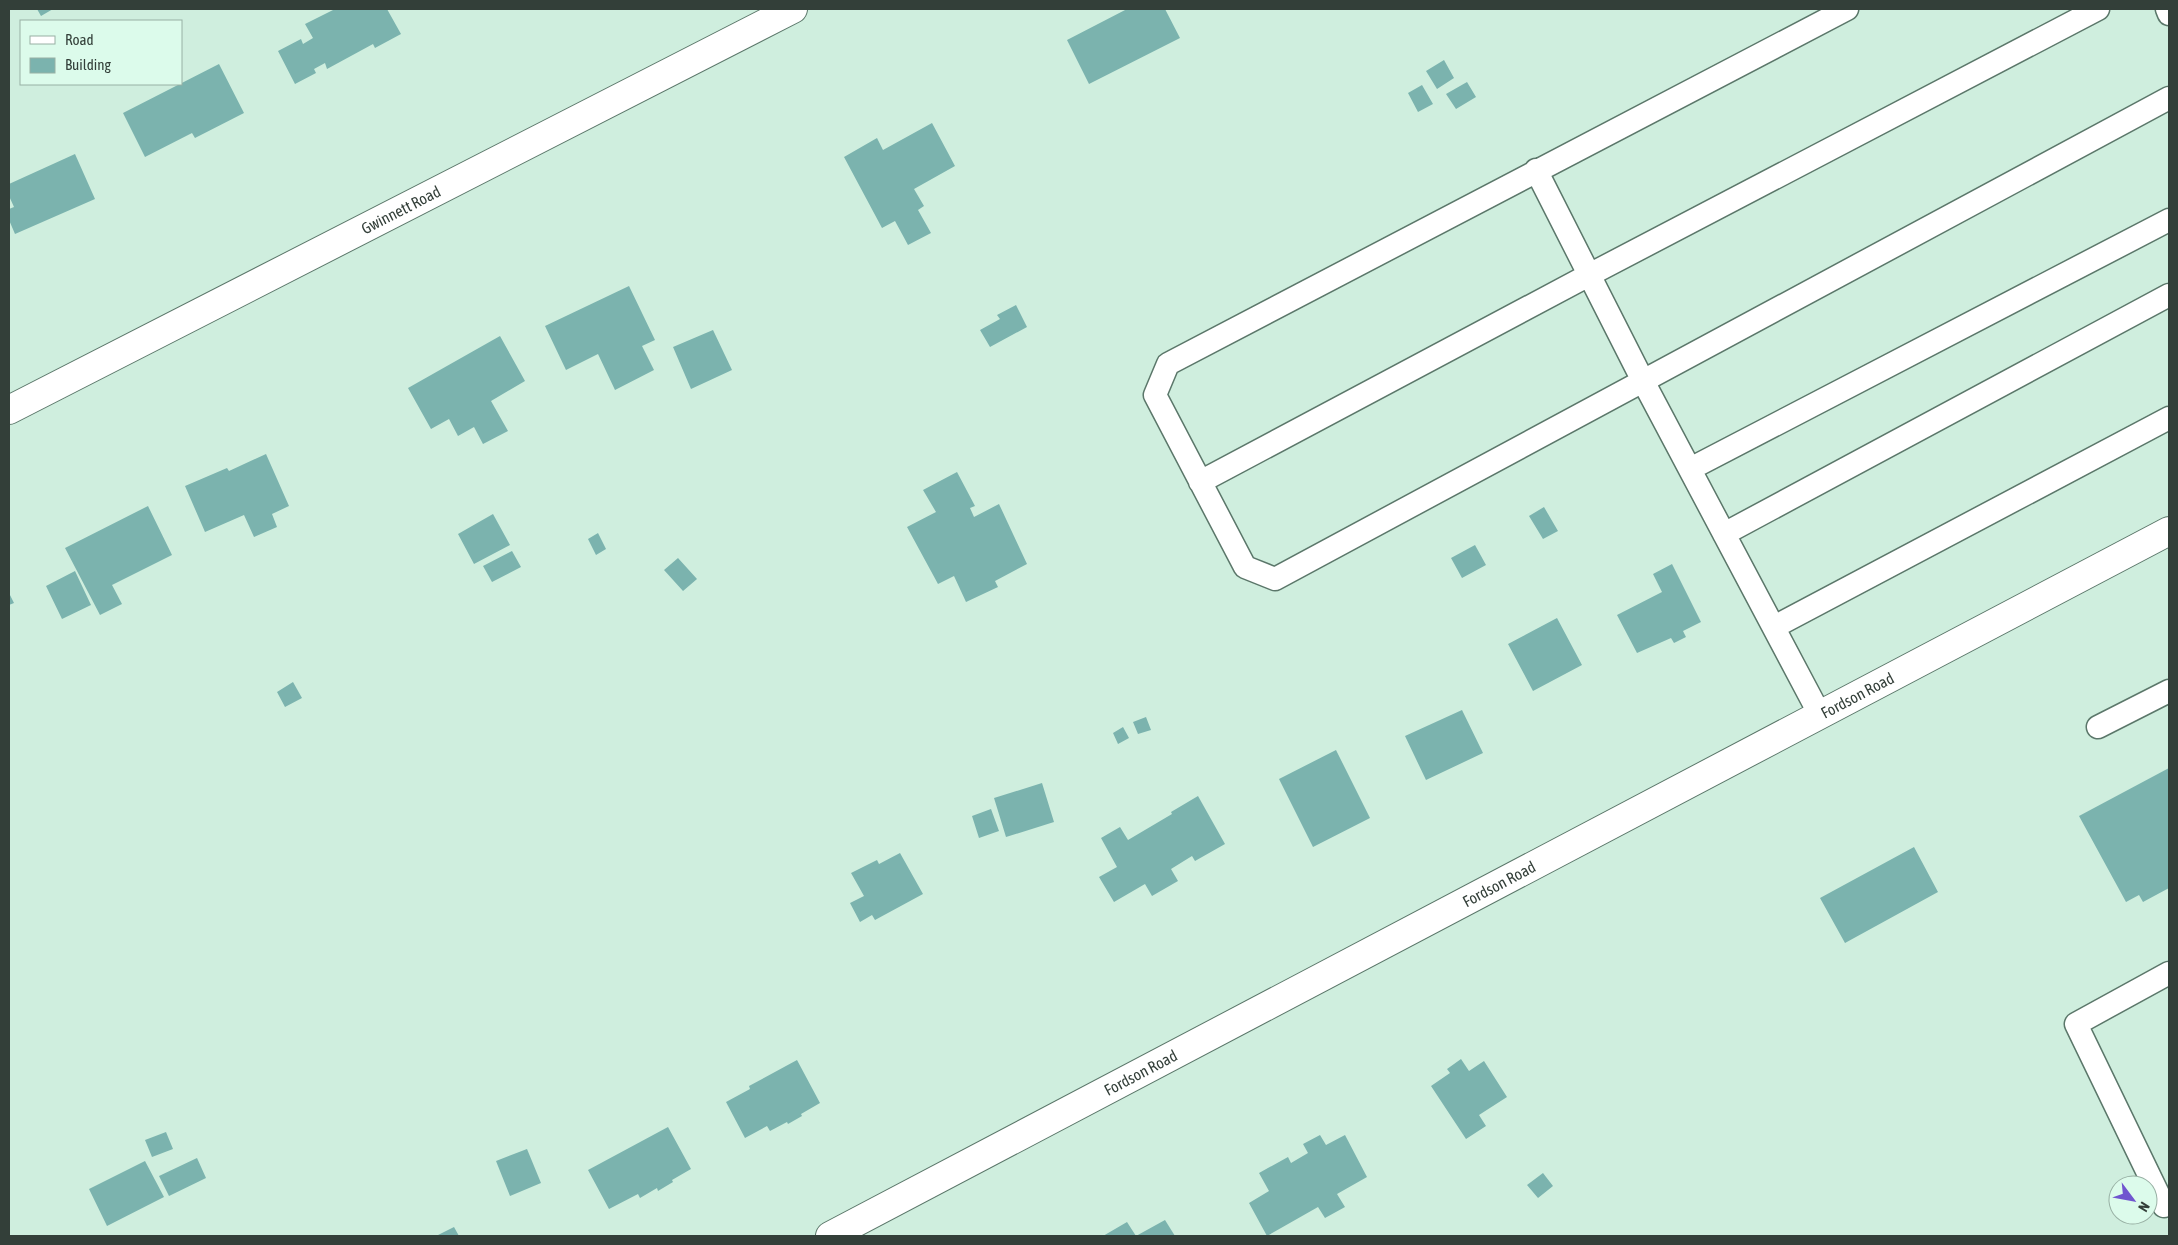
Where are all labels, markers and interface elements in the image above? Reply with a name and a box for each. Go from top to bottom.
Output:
legend [20,20,182,85]
text: Road [65,31,94,48]
text: Building [65,56,111,73]
street label: Gwinnett Road [358,182,443,237]
street label: Fordson Road [1818,669,1897,722]
street label: Fordson Road [1459,857,1538,910]
street label: Fordson Road [1101,1046,1180,1099]
north arrow [2108,1175,2158,1225]
text: N [2135,1199,2153,1215]

